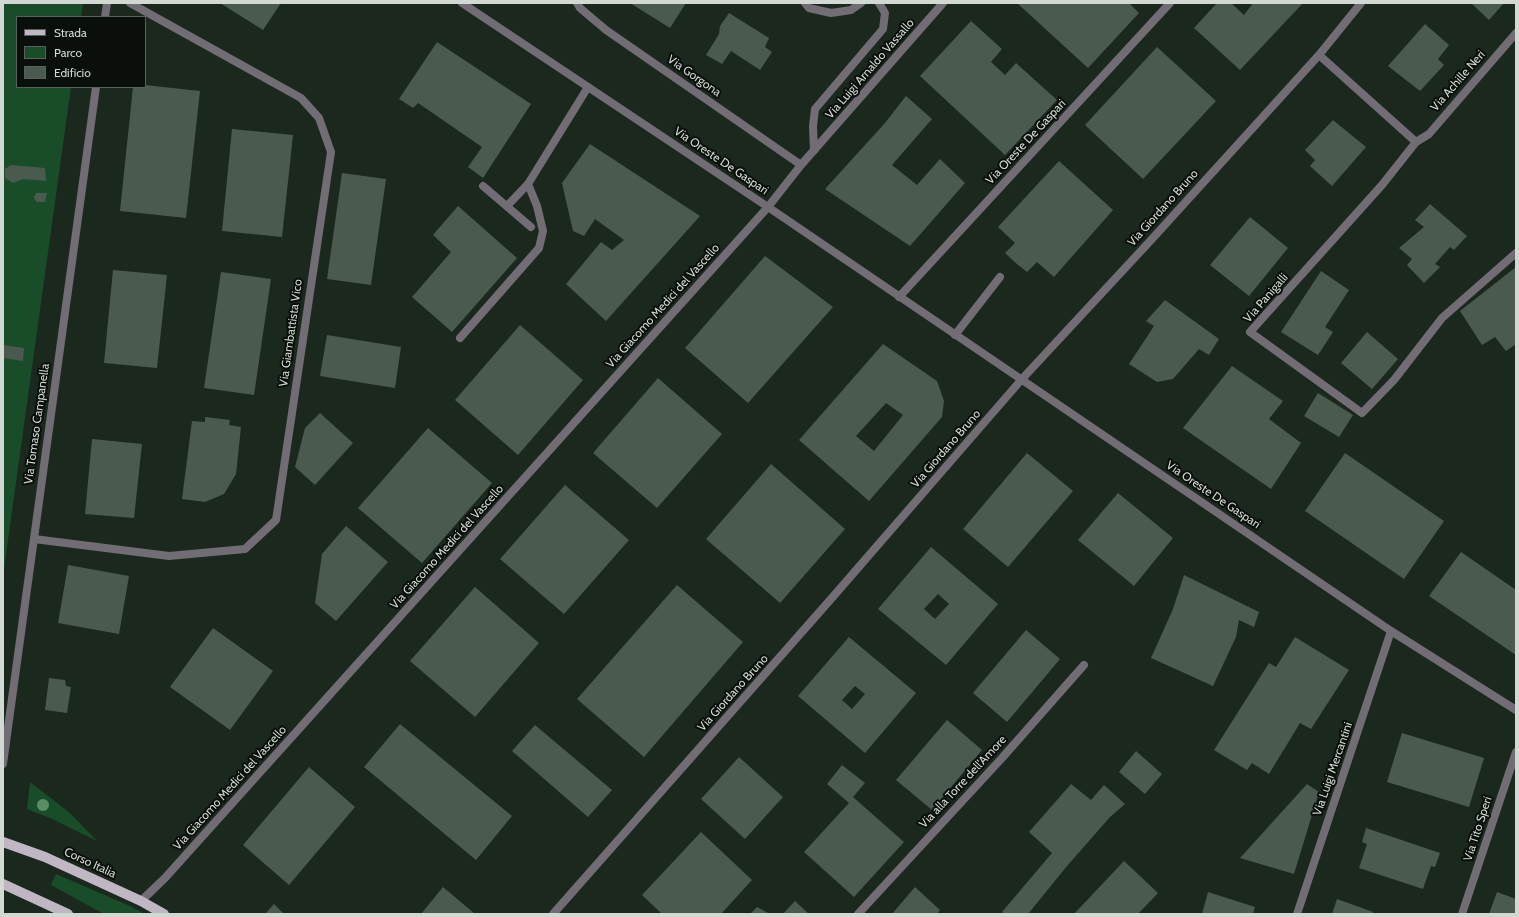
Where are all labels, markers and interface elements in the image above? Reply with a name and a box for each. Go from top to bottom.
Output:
legend [16,16,146,88]
street label: Via Luigi Arnaldo Vassallo [823,16,917,122]
text: Strada [54,25,87,40]
text: Parco [54,45,82,60]
street label: Via Achille Neri [1428,48,1488,114]
street label: Via Gorgona [664,52,724,100]
text: Edificio [54,65,91,80]
street label: Via Oreste De Gaspari [983,97,1069,187]
street label: Via Oreste De Gaspari [671,124,771,198]
street label: Via Giordano Bruno [1125,167,1201,249]
street label: Via Giacomo Medici del Vascello [603,241,723,371]
street label: Via Panigalli [1241,270,1291,326]
street label: Via Giambattista Vico [276,278,306,388]
street label: Via Tomaso Campanella [21,363,53,485]
street label: Via Giordano Bruno [908,407,984,491]
street label: Via Oreste De Gaspari [1163,458,1263,532]
street label: Via Giacomo Medici del Vascello [387,482,507,612]
street label: Via Giordano Bruno [695,652,771,734]
street label: Via Luigi Mercantini [1310,720,1356,818]
street label: Via Giacomo Medici del Vascello [170,723,290,853]
street label: Via alla Torre dell'Amore [916,733,1010,831]
street label: Via Tito Speri [1461,795,1495,863]
street label: Corso Italia [62,845,118,881]

